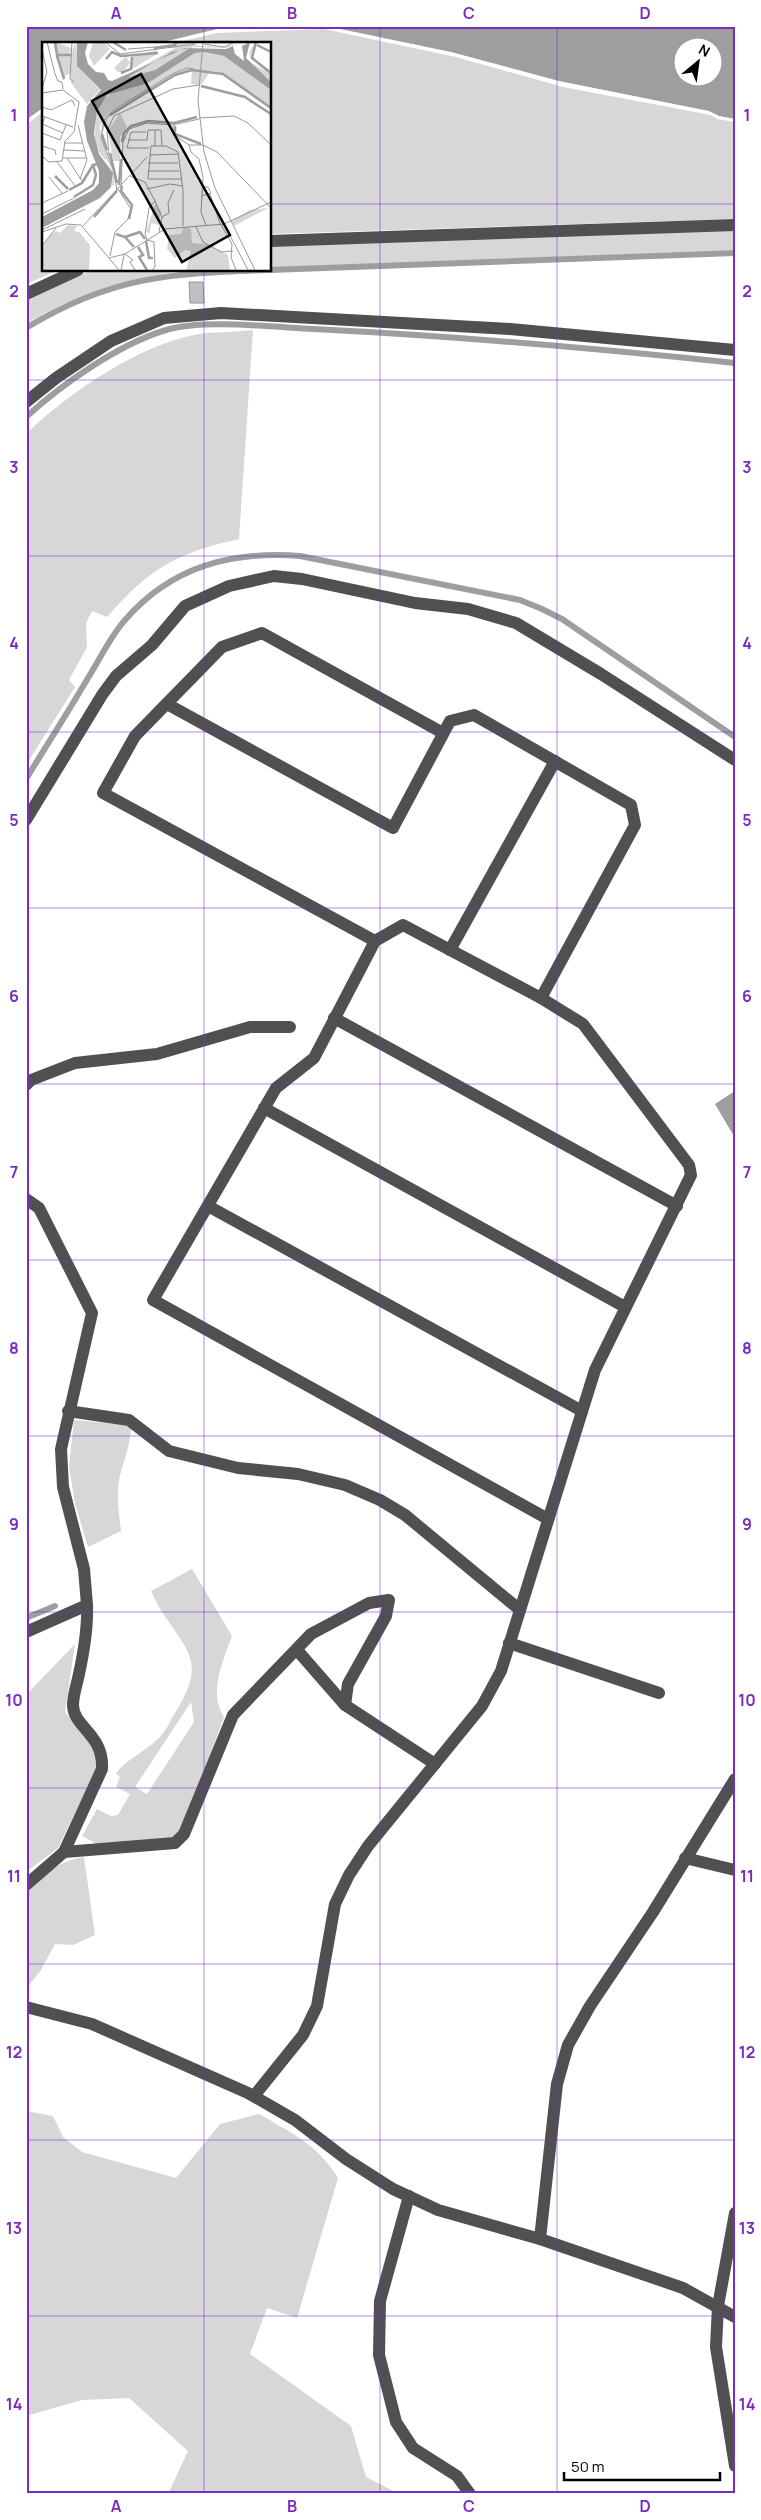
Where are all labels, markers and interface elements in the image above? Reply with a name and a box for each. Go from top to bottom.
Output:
text: A [111,2,122,24]
text: B [287,2,297,24]
text: C [463,2,475,24]
text: D [639,2,651,24]
north arrow [674,38,724,88]
text: N [696,39,714,61]
inset map [42,42,271,271]
text: 1 [10,104,18,126]
text: 1 [743,104,751,126]
text: 2 [9,280,19,302]
text: 2 [742,280,752,302]
text: 3 [9,456,19,478]
text: 3 [742,456,752,478]
text: 4 [9,632,19,654]
text: 4 [742,632,752,654]
text: 5 [9,809,19,831]
text: 5 [742,809,752,831]
text: 6 [9,985,19,1007]
text: 6 [742,985,752,1007]
text: 7 [10,1161,18,1183]
text: 7 [743,1161,751,1183]
text: 8 [9,1337,19,1359]
text: 8 [742,1337,752,1359]
text: 9 [9,1513,19,1535]
text: 9 [742,1513,752,1535]
text: 10 [5,1689,23,1711]
text: 10 [738,1689,756,1711]
text: 11 [7,1865,21,1887]
text: 11 [740,1865,754,1887]
text: 12 [6,2041,22,2063]
text: 12 [739,2041,755,2063]
text: 13 [6,2217,22,2239]
text: 13 [739,2217,755,2239]
text: 14 [6,2393,22,2415]
text: 14 [739,2393,755,2415]
scale bar [564,2450,720,2482]
text: 50 m [571,2456,605,2477]
text: A [111,2495,122,2517]
text: B [287,2495,297,2517]
text: C [463,2495,475,2517]
text: D [639,2495,651,2517]

